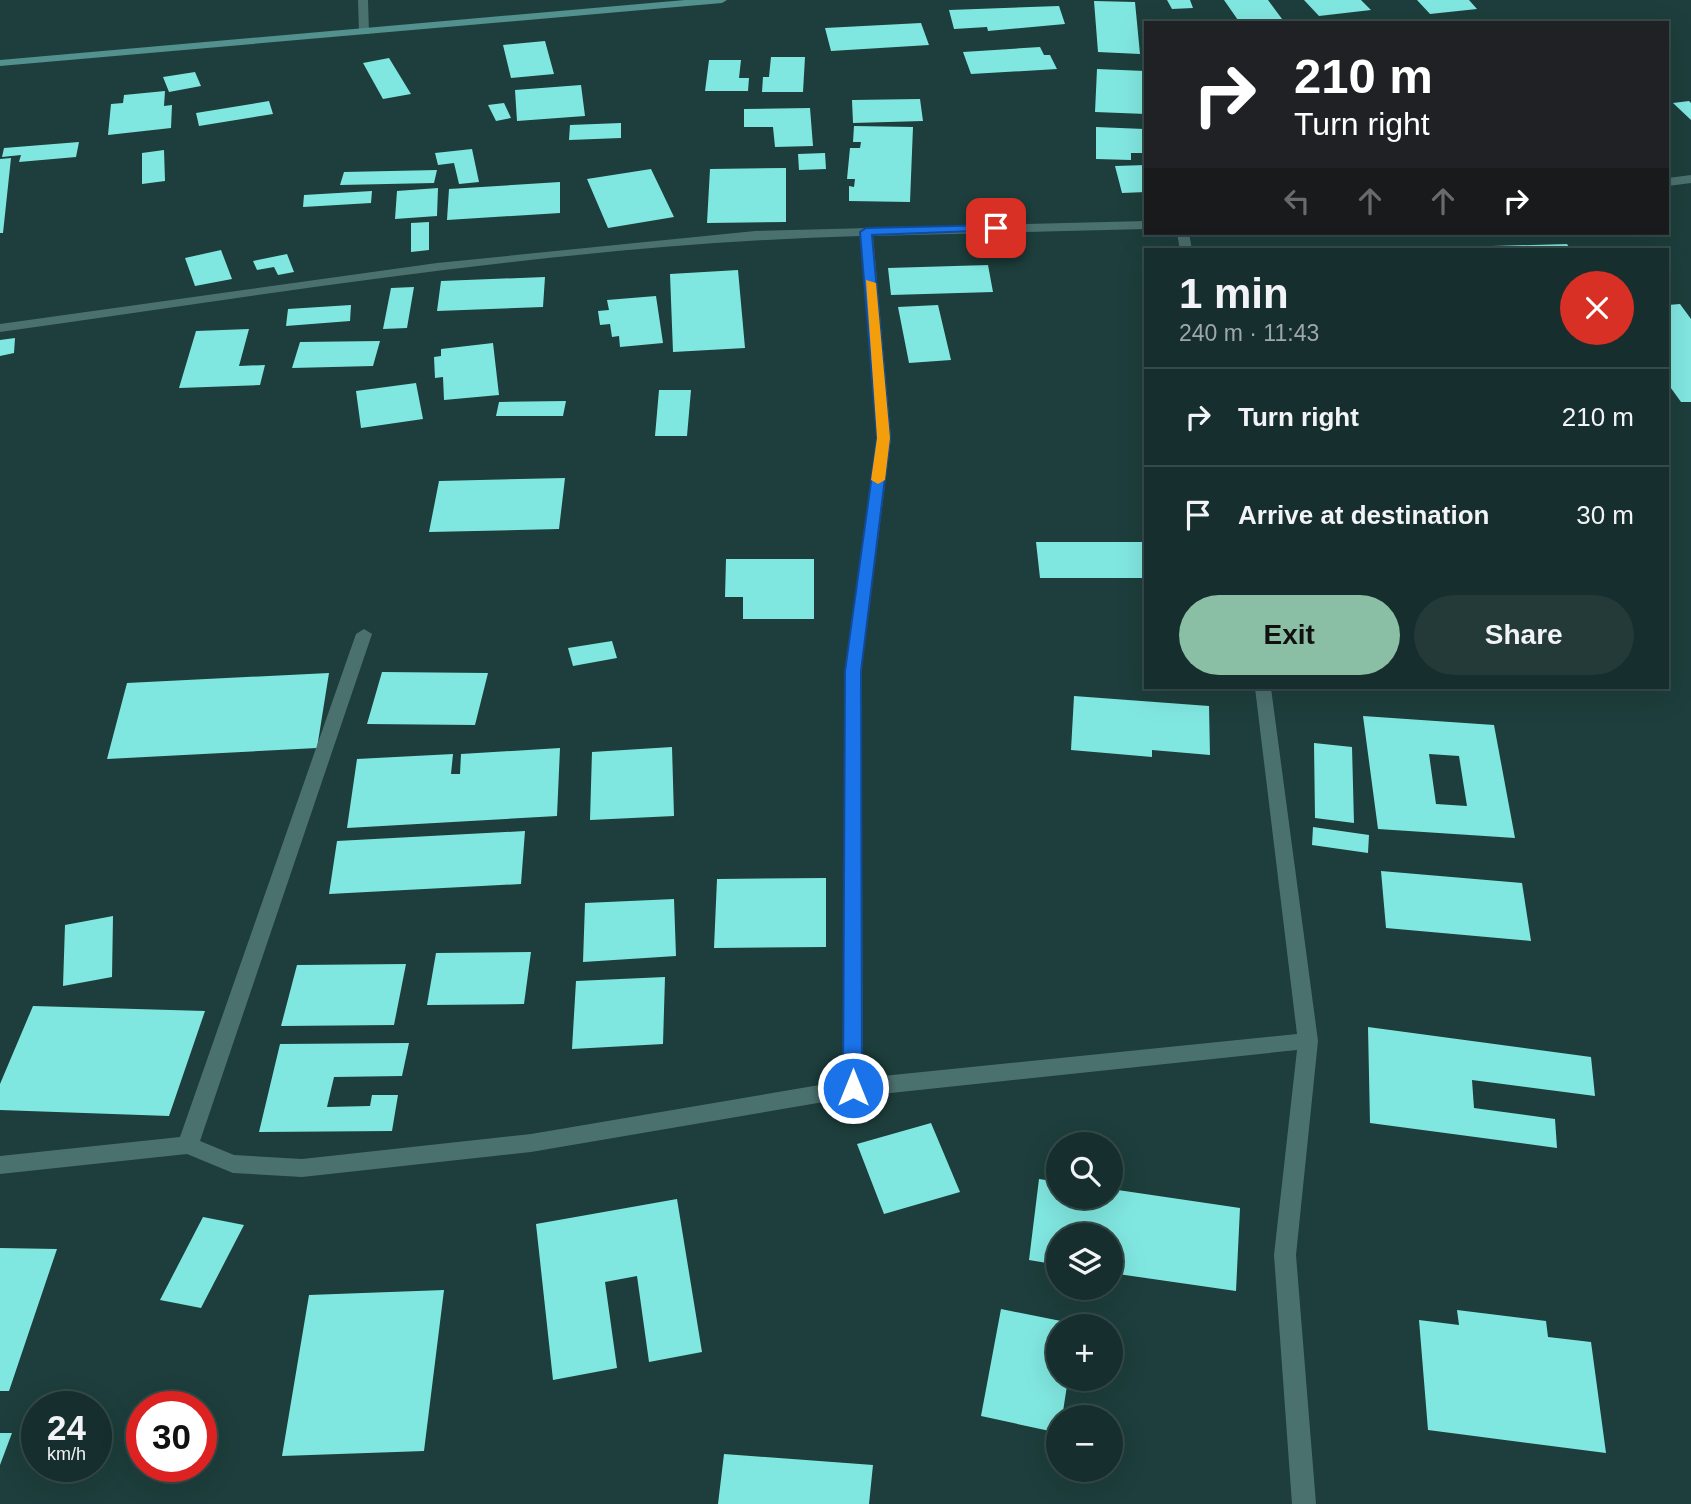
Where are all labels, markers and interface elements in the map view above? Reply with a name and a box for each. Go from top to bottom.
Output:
icon: right [1179,49,1270,140]
text: 210 m [1294,49,1433,103]
text: Turn right [1294,106,1430,142]
icon: left [1278,182,1316,220]
icon: ahead [1351,182,1389,220]
icon: ahead [1424,182,1462,220]
icon: right [1497,182,1535,220]
pin [966,198,1026,258]
icon: arrive [977,209,1015,247]
text: 1 min [1179,270,1289,317]
button: close [1560,271,1634,345]
text: 240 m · 11:43 [1179,320,1319,346]
icon: right [1179,398,1217,436]
text: Turn right [1238,402,1359,432]
text: 210 m [1562,402,1634,432]
icon: arrive [1179,496,1217,534]
text: Arrive at destination [1238,500,1489,530]
text: 30 m [1576,500,1634,530]
button: Exit [1179,595,1400,675]
button: Share [1414,595,1634,675]
position arrow [816,1051,890,1125]
map controls [1046,1132,1123,1482]
button: search [1046,1132,1123,1209]
button: layers [1046,1223,1123,1300]
button: + [1046,1314,1123,1391]
speed limit sign: 30 [126,1391,217,1482]
button: − [1046,1405,1123,1482]
text: 24 [47,1408,86,1447]
text: km/h [47,1444,86,1464]

